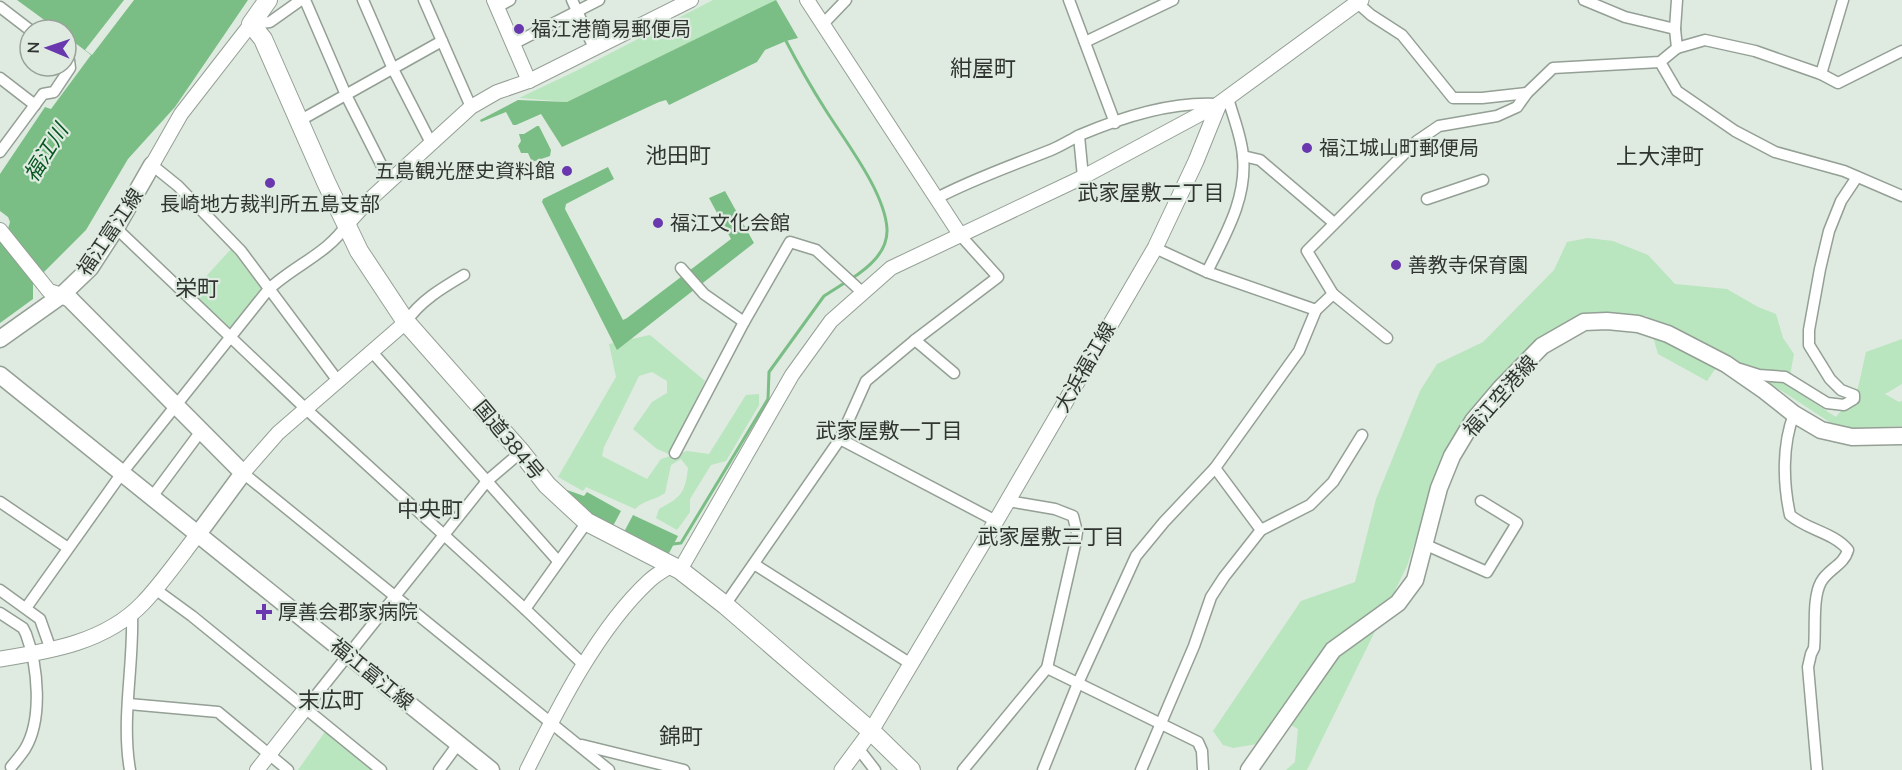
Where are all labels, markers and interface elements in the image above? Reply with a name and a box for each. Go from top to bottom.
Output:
place label: 福江港簡易郵便局 [531,16,691,43]
north arrow [18,18,78,78]
marker: 福江港簡易郵便局 [512,22,526,36]
text: N [23,41,45,54]
district label: 紺屋町 [950,54,1016,84]
water label: 福江川 [17,117,76,187]
place label: 福江城山町郵便局 [1319,135,1479,162]
district label: 池田町 [645,141,711,171]
marker: 福江城山町郵便局 [1300,141,1314,155]
district label: 上大津町 [1616,142,1704,172]
place label: 五島観光歴史資料館 [375,158,555,185]
marker: 五島観光歴史資料館 [560,164,574,178]
marker: 長崎地方裁判所五島支部 [263,176,277,190]
district label: 武家屋敷二丁目 [1078,179,1225,207]
street label: 福江富江線 [71,183,150,281]
place label: 長崎地方裁判所五島支部 [160,191,380,218]
place label: 福江文化会館 [670,210,790,237]
marker: 福江文化会館 [651,216,665,230]
place label: 善教寺保育園 [1408,252,1528,279]
marker: 善教寺保育園 [1389,258,1403,272]
district label: 栄町 [175,274,219,304]
street label: 大浜福江線 [1049,317,1122,417]
street label: 福江空港線 [1457,350,1543,443]
street label: 国道384号 [467,395,550,486]
district label: 武家屋敷一丁目 [816,417,963,445]
district label: 中央町 [397,495,463,525]
district label: 武家屋敷三丁目 [978,523,1125,551]
place label: 厚善会郡家病院 [278,599,418,626]
marker: 厚善会郡家病院 [255,603,273,621]
street label: 福江富江線 [324,632,419,716]
district label: 末広町 [298,686,364,716]
district label: 錦町 [659,722,703,752]

